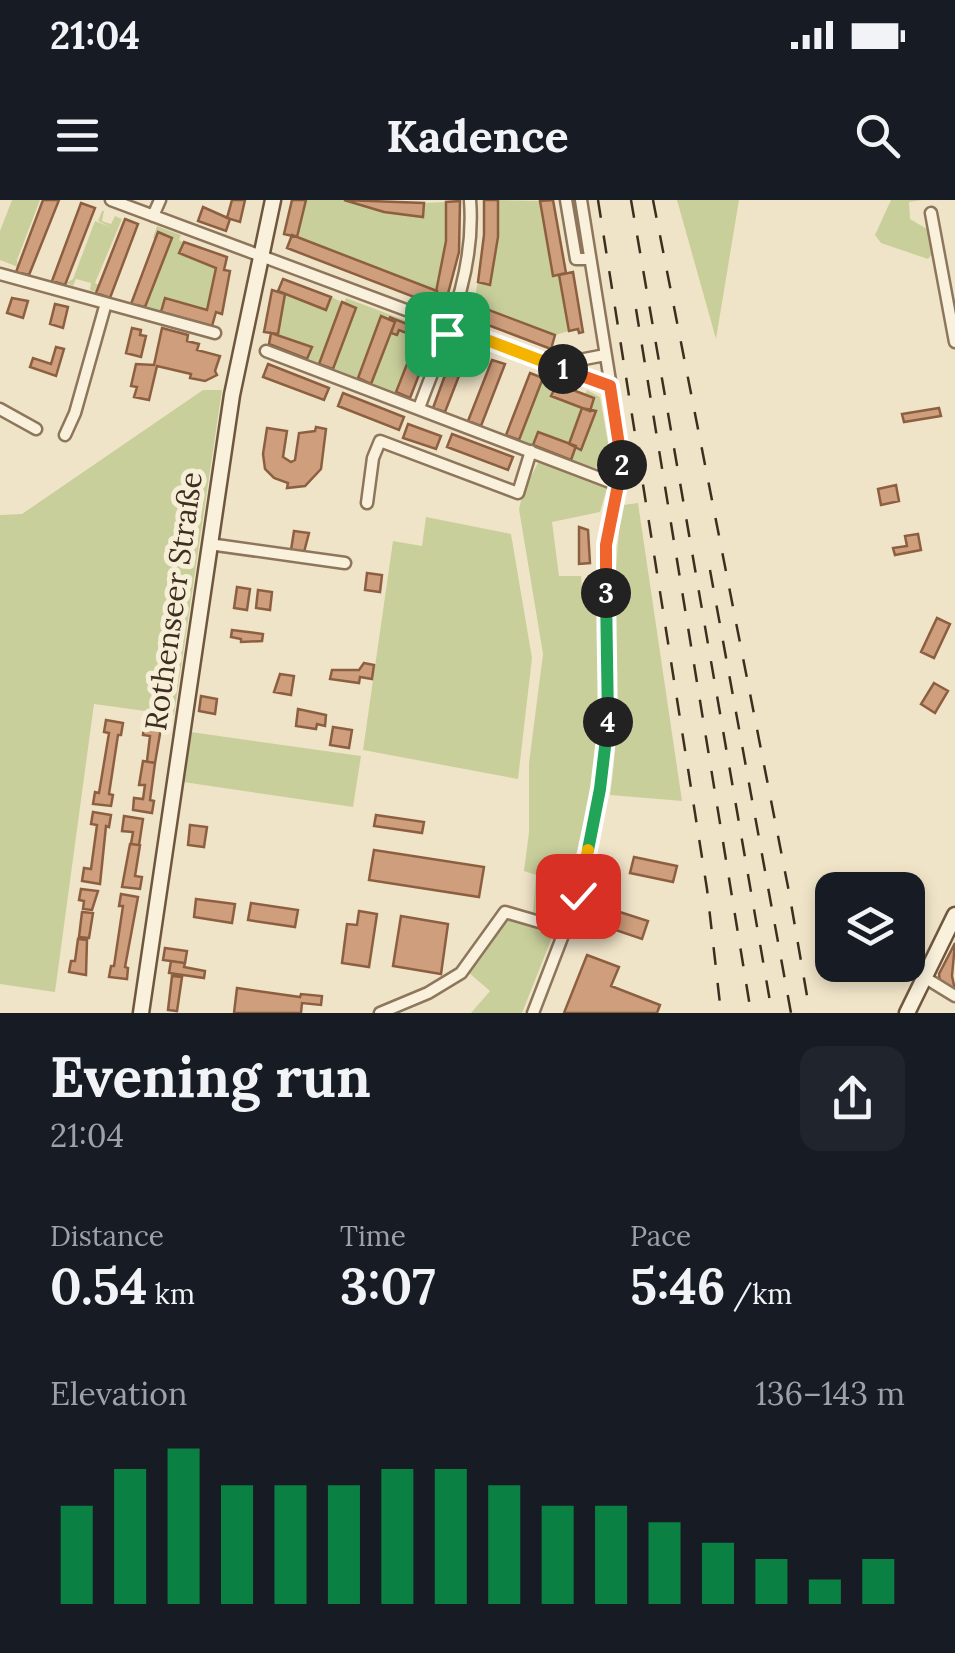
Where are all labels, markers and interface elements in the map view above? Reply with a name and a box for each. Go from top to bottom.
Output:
text: 21:04 [50,11,140,59]
text: Kadence [386,107,569,164]
icon: menu [50,108,105,163]
icon: search [850,108,905,163]
pin [405,292,490,377]
icon: arrive [420,307,475,362]
pin: 1 [538,344,588,394]
text: 1 [557,351,569,387]
pin: 2 [597,440,647,490]
text: 2 [615,447,629,483]
street label: Rothenseer Straße [136,469,210,733]
pin: 3 [581,568,631,618]
text: 3 [598,575,614,611]
pin: 4 [583,697,633,747]
text: 4 [600,704,616,740]
pin [536,854,621,939]
icon: check [551,869,606,924]
map controls [815,872,925,982]
button: layers [815,872,925,982]
text: Evening run [50,1042,371,1112]
button: share [800,1046,905,1151]
text: 21:04 [50,1115,124,1156]
text: Distance [50,1218,164,1254]
text: Time [340,1218,406,1254]
text: Pace [630,1218,691,1254]
text: 0.54 [50,1254,148,1318]
text: 3:07 [340,1254,436,1318]
text: 5:46 [630,1254,726,1318]
text: km [148,1276,195,1312]
text: /km [726,1276,792,1312]
text: Elevation [50,1373,187,1414]
text: 136–143 m [755,1373,905,1414]

